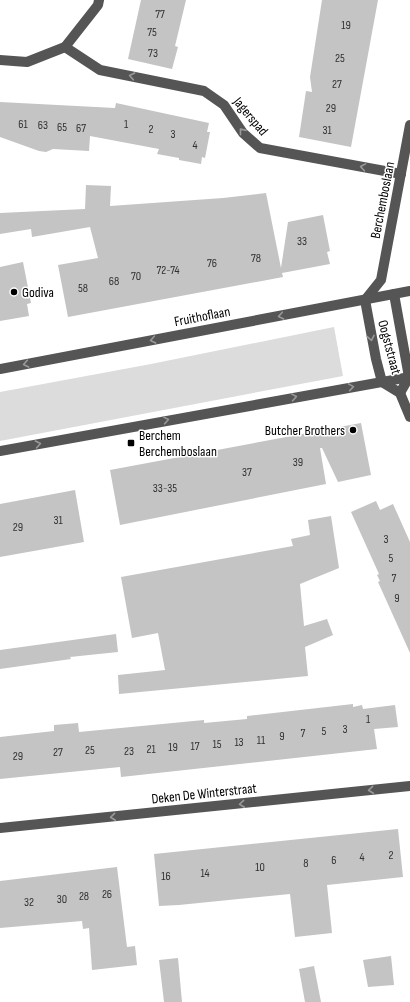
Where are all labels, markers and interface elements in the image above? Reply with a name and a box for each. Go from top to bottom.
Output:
house number: 77 [155,7,165,22]
house number: 19 [341,18,351,33]
house number: 75 [147,25,157,40]
house number: 73 [148,46,158,61]
house number: 25 [335,51,345,66]
one-way arrow [128,73,135,81]
house number: 27 [332,77,342,92]
street label: Jagerspad [229,93,272,139]
house number: 29 [326,101,336,116]
house number: 61 [18,117,29,132]
house number: 1 [124,117,129,132]
house number: 63 [38,118,48,133]
house number: 65 [57,120,67,135]
house number: 67 [76,121,86,136]
house number: 2 [149,122,154,137]
house number: 31 [322,123,332,138]
house number: 3 [170,127,176,142]
one-way arrow [240,128,247,135]
house number: 4 [192,138,198,153]
street label: Berchemboslaan [367,160,398,240]
one-way arrow [360,163,366,172]
house number: 33 [297,234,307,249]
house number: 78 [251,251,261,266]
house number: 76 [207,256,217,271]
house number: 72-74 [157,263,179,278]
house number: 70 [131,269,141,284]
house number: 68 [109,274,119,289]
house number: 58 [78,281,88,296]
place label: Godiva [22,284,54,301]
marker: Godiva [9,287,19,297]
street label: Fruithoflaan [173,303,232,330]
one-way arrow [278,311,284,319]
street label: Oogststraat [374,318,405,376]
one-way arrow [150,335,157,344]
one-way arrow [367,335,375,341]
one-way arrow [23,360,29,368]
one-way arrow [348,383,354,392]
one-way arrow [291,393,297,402]
one-way arrow [163,417,169,425]
place label: Butcher Brothers [265,422,345,439]
marker: Butcher Brothers [348,425,358,435]
place label: Berchem Berchemboslaan [139,427,217,460]
marker: Berchem Berchemboslaan [126,438,136,448]
one-way arrow [35,440,41,449]
house number: 39 [293,455,303,470]
house number: 37 [242,465,252,480]
house number: 33-35 [153,481,177,496]
house number: 31 [53,513,63,528]
house number: 29 [13,520,23,535]
house number: 3 [383,532,389,547]
house number: 5 [389,551,394,566]
house number: 7 [392,571,397,586]
house number: 9 [394,591,400,606]
house number: 1 [366,712,371,727]
house number: 3 [342,722,348,737]
house number: 5 [322,724,327,739]
house number: 7 [301,726,306,741]
house number: 9 [279,729,285,744]
house number: 11 [257,733,266,748]
house number: 13 [234,735,244,750]
house number: 15 [212,737,222,752]
house number: 17 [191,739,200,754]
house number: 19 [168,740,178,755]
house number: 21 [146,742,156,757]
house number: 25 [85,743,95,758]
house number: 23 [124,744,134,759]
house number: 27 [53,745,63,760]
house number: 29 [13,749,23,764]
street label: Deken De Winterstraat [151,780,258,807]
one-way arrow [368,786,374,795]
one-way arrow [239,799,245,808]
one-way arrow [110,812,116,821]
house number: 2 [389,848,394,863]
house number: 4 [359,850,365,865]
house number: 6 [331,853,337,868]
house number: 8 [303,856,309,871]
house number: 10 [255,860,265,875]
house number: 14 [200,866,210,881]
house number: 16 [161,869,171,884]
house number: 26 [102,887,112,902]
house number: 28 [79,889,89,904]
house number: 30 [57,892,67,907]
house number: 32 [24,895,34,910]

